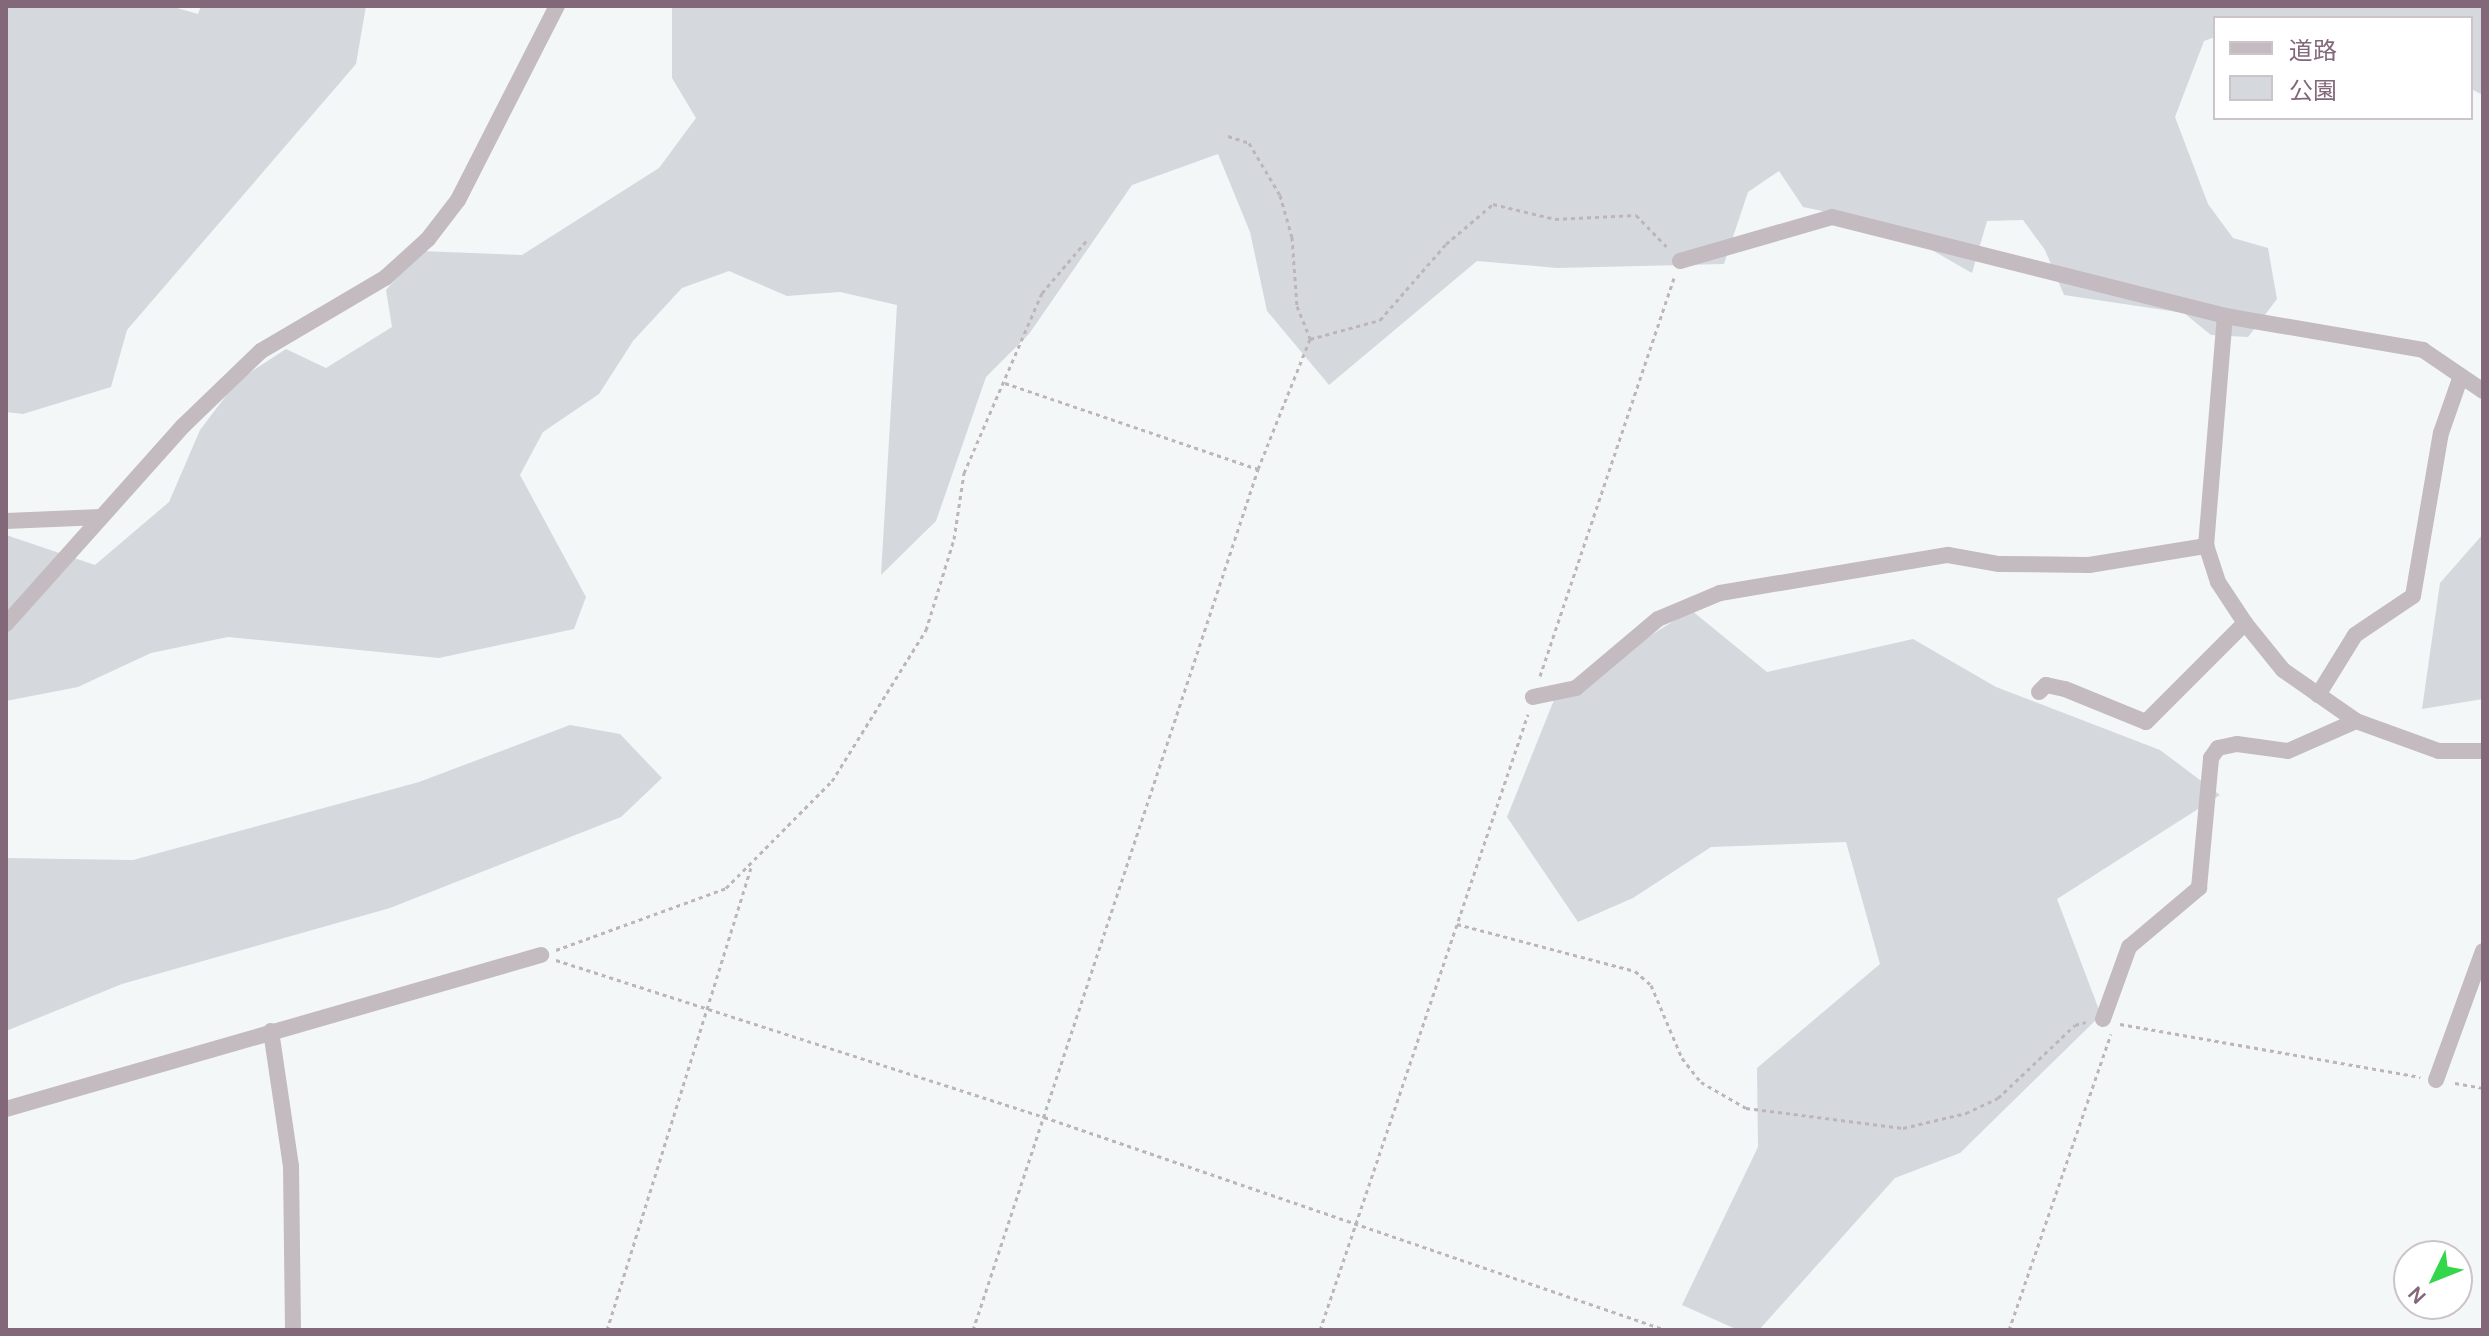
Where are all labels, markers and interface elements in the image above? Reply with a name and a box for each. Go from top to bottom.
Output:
legend [2213,16,2473,120]
text: 道路 [2289,37,2337,65]
text: 公園 [2289,77,2337,105]
north arrow [2393,1240,2473,1320]
text: N [2402,1280,2432,1310]

